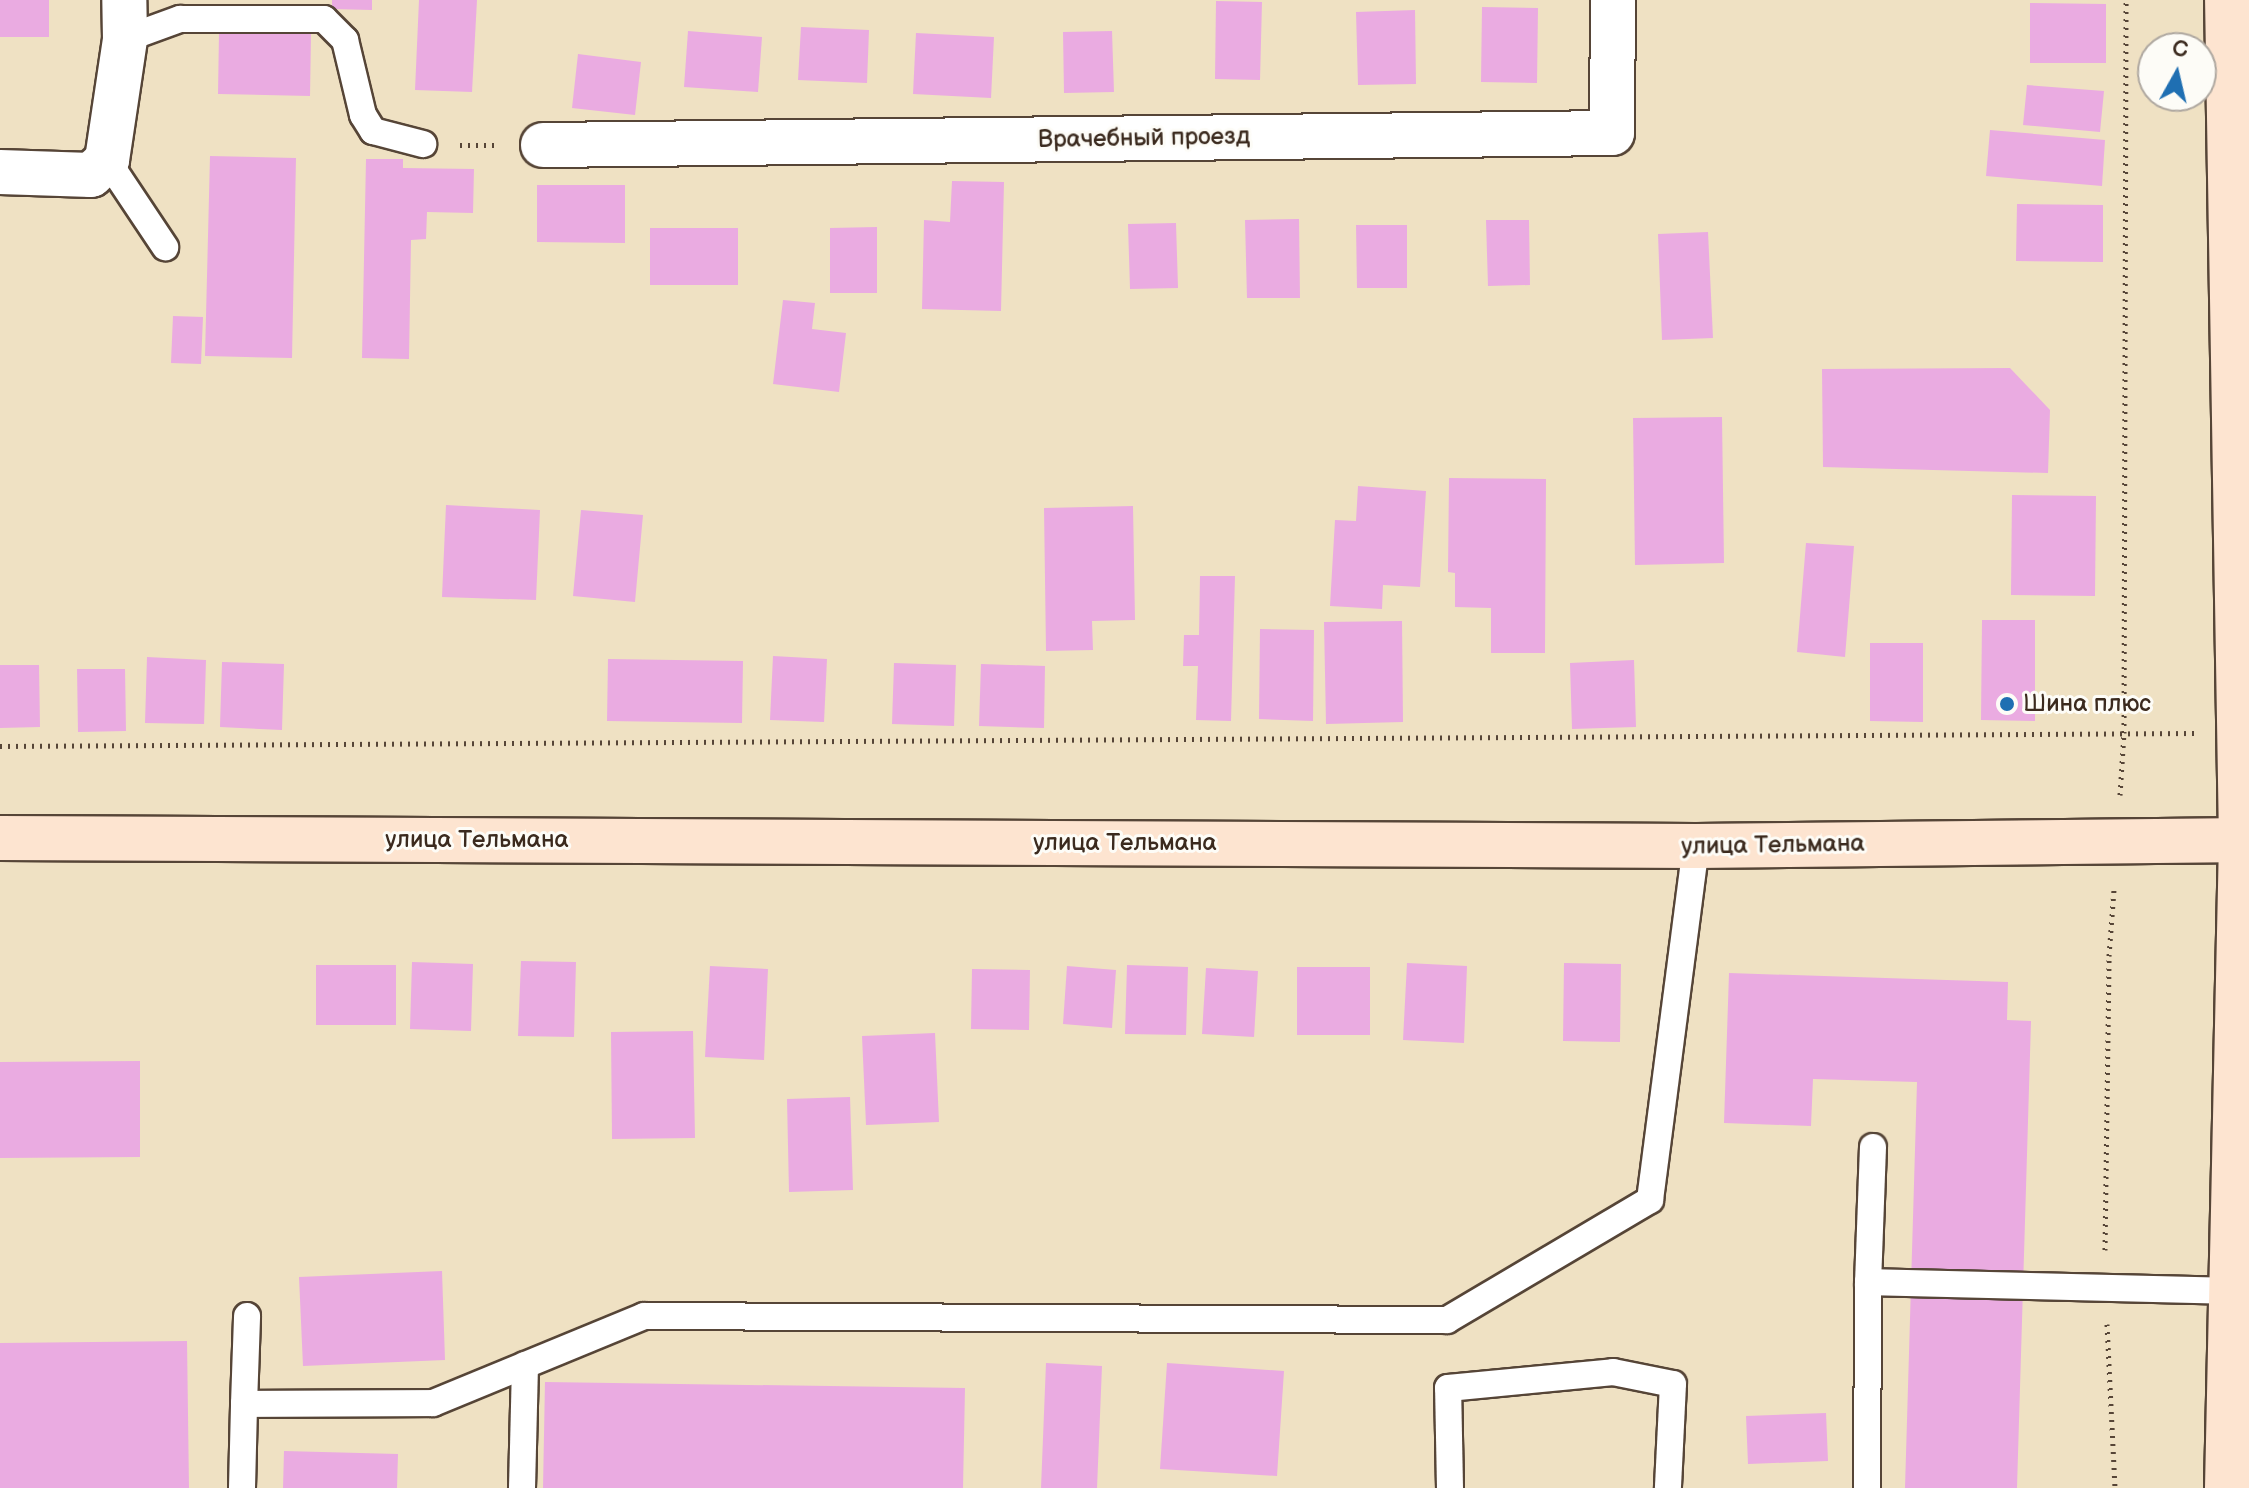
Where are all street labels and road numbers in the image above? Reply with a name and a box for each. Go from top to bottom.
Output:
street label: Врачебный проезд [1038,122,1250,154]
street label: улица Тельмана [385,826,569,854]
street label: улица Тельмана [1033,829,1217,857]
street label: улица Тельмана [1681,829,1865,861]

